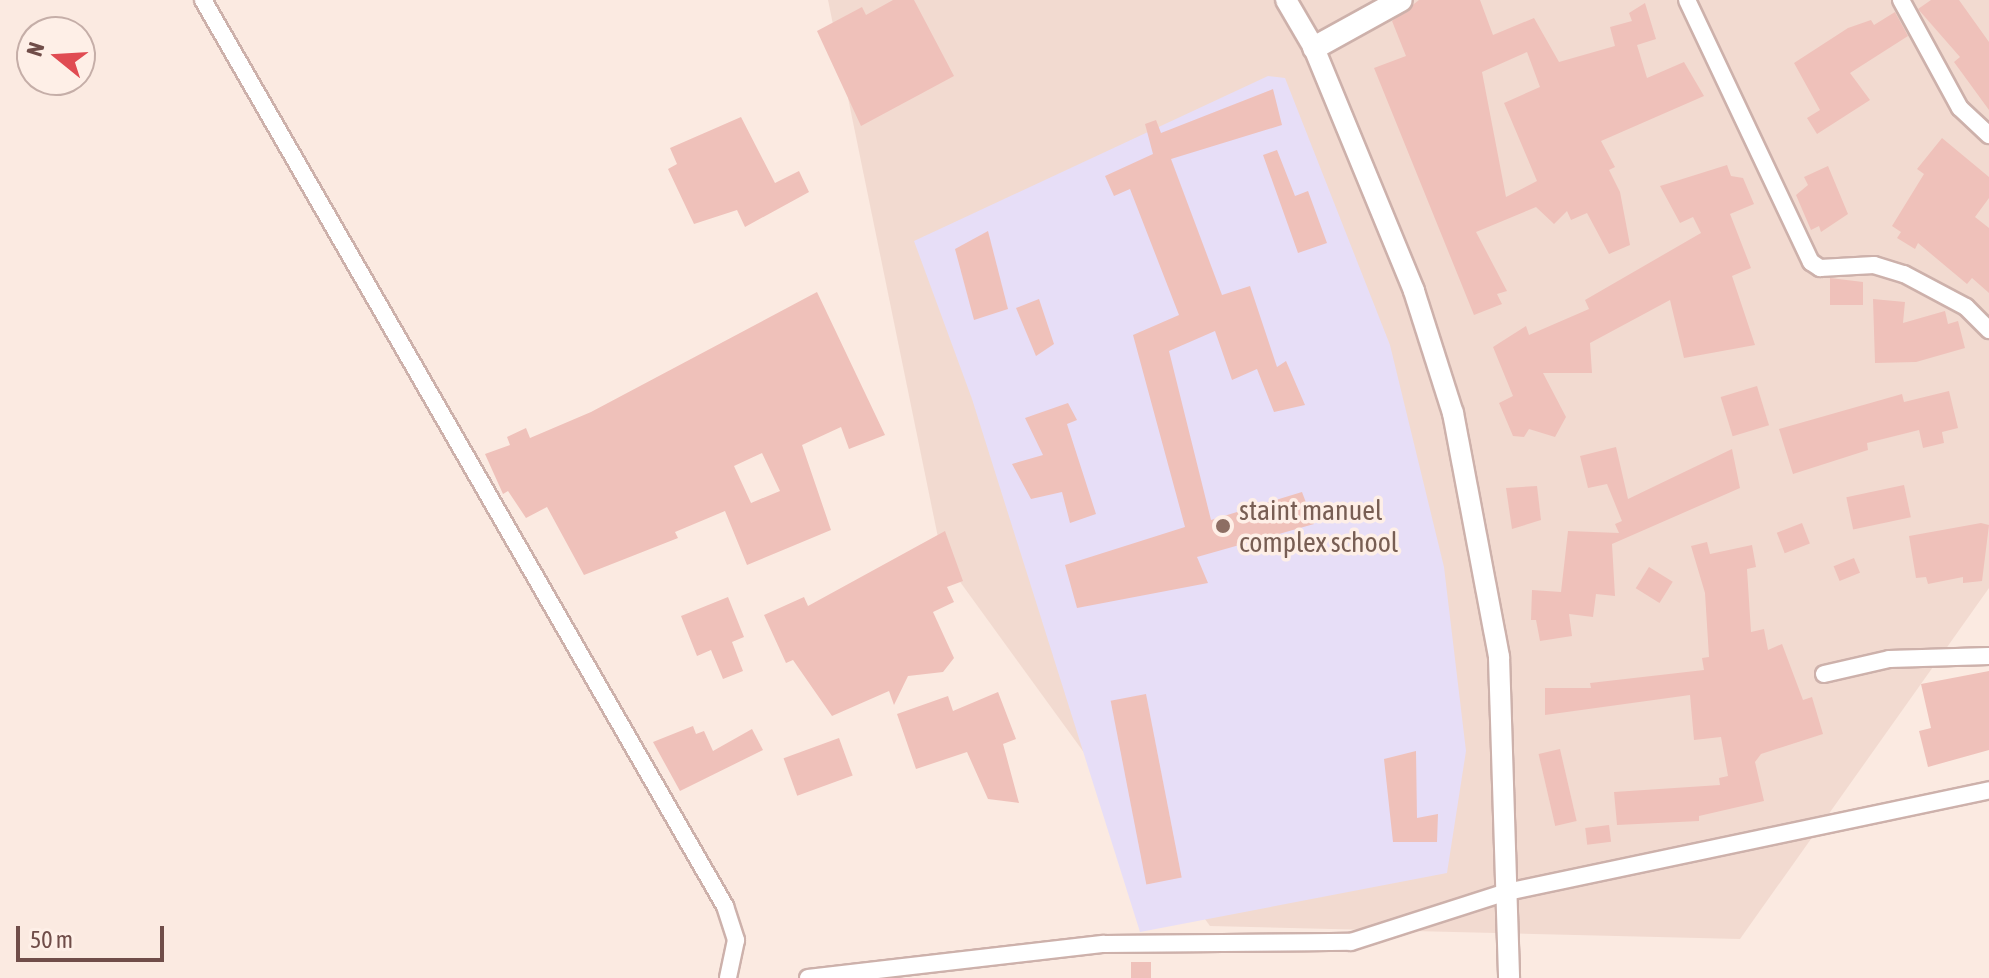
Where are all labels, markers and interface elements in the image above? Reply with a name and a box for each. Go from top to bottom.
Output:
north arrow [16,16,96,96]
text: N [21,39,49,59]
place label: staint manuel complex school [1239,493,1398,559]
marker: staint manuel complex school [1214,517,1232,535]
scale bar [20,910,168,960]
text: 50 m [30,926,73,953]

